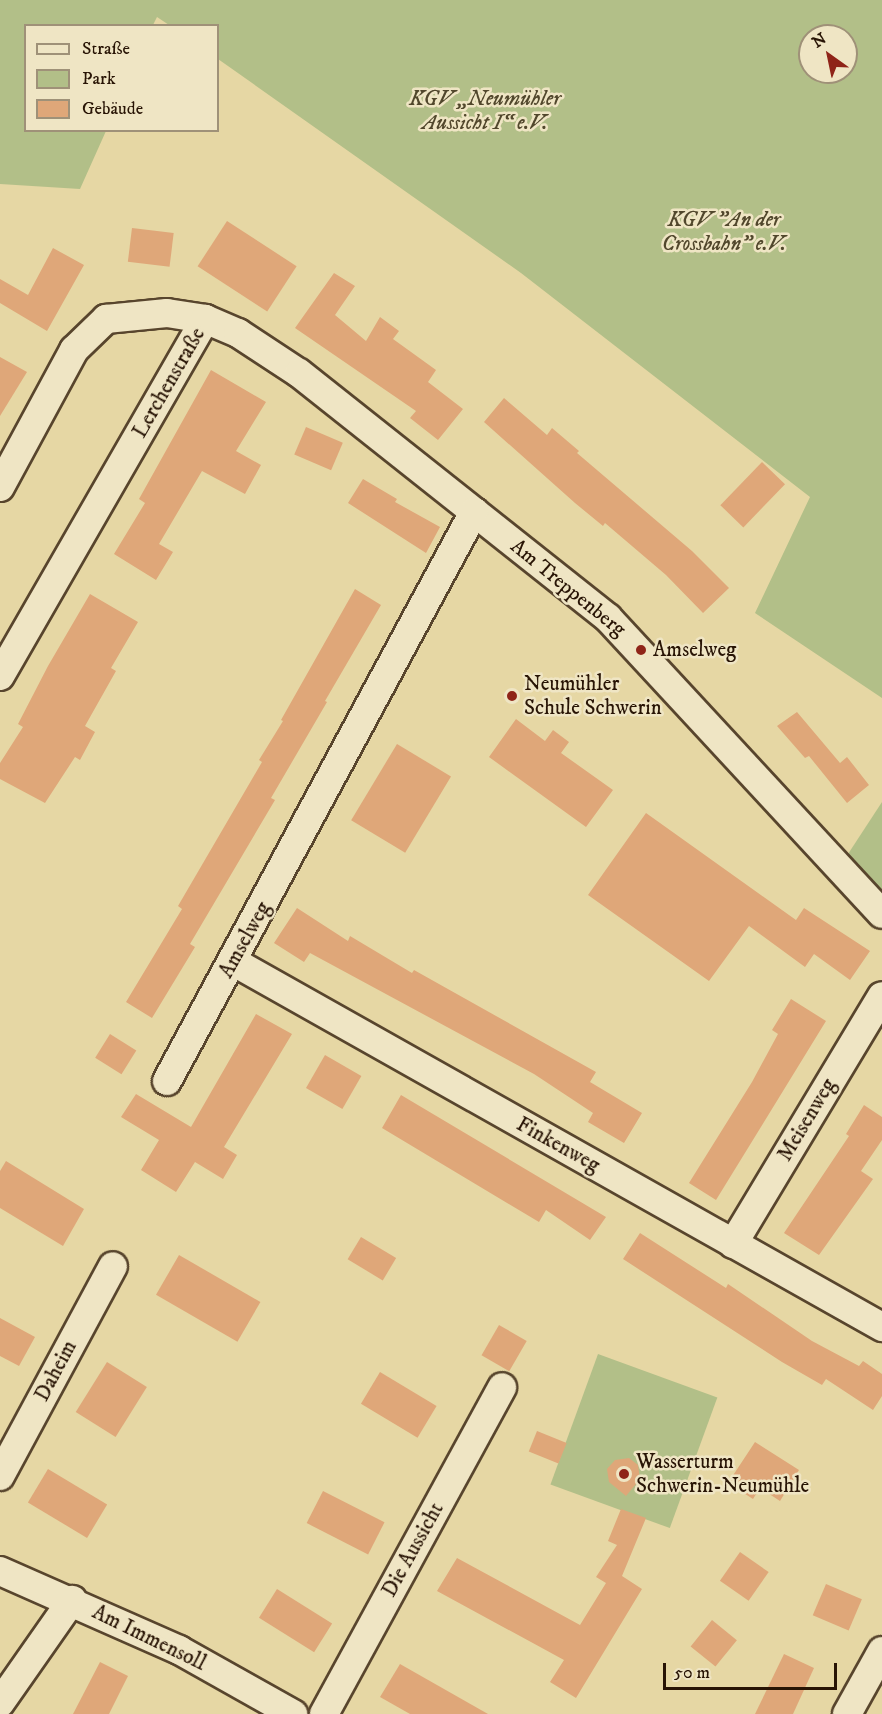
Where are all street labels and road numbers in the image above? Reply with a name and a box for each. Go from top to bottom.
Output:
street label: Lerchenstraße [127,323,211,443]
street label: Am Treppenberg [505,534,631,642]
street label: Amselweg [214,897,276,983]
street label: Meisenweg [773,1074,841,1166]
street label: Finkenweg [512,1112,604,1178]
street label: Daheim [30,1336,82,1406]
street label: Die Aussicht [377,1498,449,1602]
street label: Am Immensoll [88,1600,210,1676]

